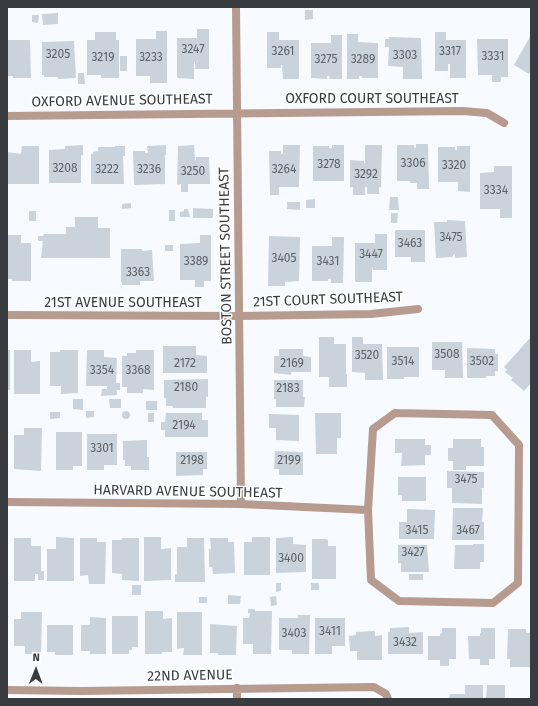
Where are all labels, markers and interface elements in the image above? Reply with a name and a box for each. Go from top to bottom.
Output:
house number: 3247 [182,43,204,57]
house number: 3261 [272,45,294,59]
house number: 3317 [439,45,461,59]
house number: 3205 [46,48,70,62]
house number: 3303 [393,49,417,63]
house number: 3331 [482,50,504,64]
house number: 3219 [91,51,115,65]
house number: 3233 [139,51,163,65]
house number: 3275 [315,53,337,67]
house number: 3289 [351,53,375,67]
street label: OXFORD AVENUE SOUTHEAST [31,91,213,111]
street label: OXFORD COURT SOUTHEAST [285,91,459,107]
house number: 3306 [400,157,426,171]
house number: 3278 [317,158,341,172]
house number: 3320 [442,159,466,173]
house number: 3208 [52,162,78,176]
house number: 3222 [95,163,119,177]
house number: 3236 [137,163,161,177]
house number: 3264 [272,163,296,177]
house number: 3250 [181,165,205,179]
street label: BOSTON STREET SOUTHEAST [216,167,236,345]
house number: 3292 [354,168,378,182]
house number: 3334 [484,184,508,198]
house number: 3475 [439,231,463,245]
house number: 3463 [398,237,422,251]
house number: 3447 [359,248,383,262]
house number: 3405 [271,252,297,266]
house number: 3389 [184,255,208,269]
house number: 3431 [317,255,339,269]
house number: 3363 [126,266,150,280]
street label: 21ST COURT SOUTHEAST [253,289,403,311]
street label: 21ST AVENUE SOUTHEAST [44,295,202,311]
house number: 3508 [434,348,460,362]
house number: 3520 [355,349,379,363]
house number: 3514 [392,355,414,369]
house number: 3502 [470,355,494,369]
house number: 2172 [174,357,196,371]
house number: 2169 [280,357,304,371]
house number: 3354 [90,364,114,378]
house number: 3368 [126,364,150,378]
house number: 2180 [174,381,198,395]
house number: 2183 [276,382,300,396]
house number: 2194 [172,419,196,433]
house number: 3301 [90,442,114,456]
house number: 2198 [180,454,204,468]
house number: 2199 [277,454,301,468]
house number: 3475 [454,473,478,487]
street label: HARVARD AVENUE SOUTHEAST [93,482,283,502]
house number: 3415 [406,524,428,538]
house number: 3467 [456,524,480,538]
house number: 3427 [401,546,425,560]
house number: 3400 [278,552,304,566]
house number: 3411 [319,625,341,639]
house number: 3403 [282,627,306,641]
house number: 3432 [393,636,417,650]
north arrow [16,650,56,690]
text: N [32,651,40,664]
street label: 22ND AVENUE [147,667,233,685]

